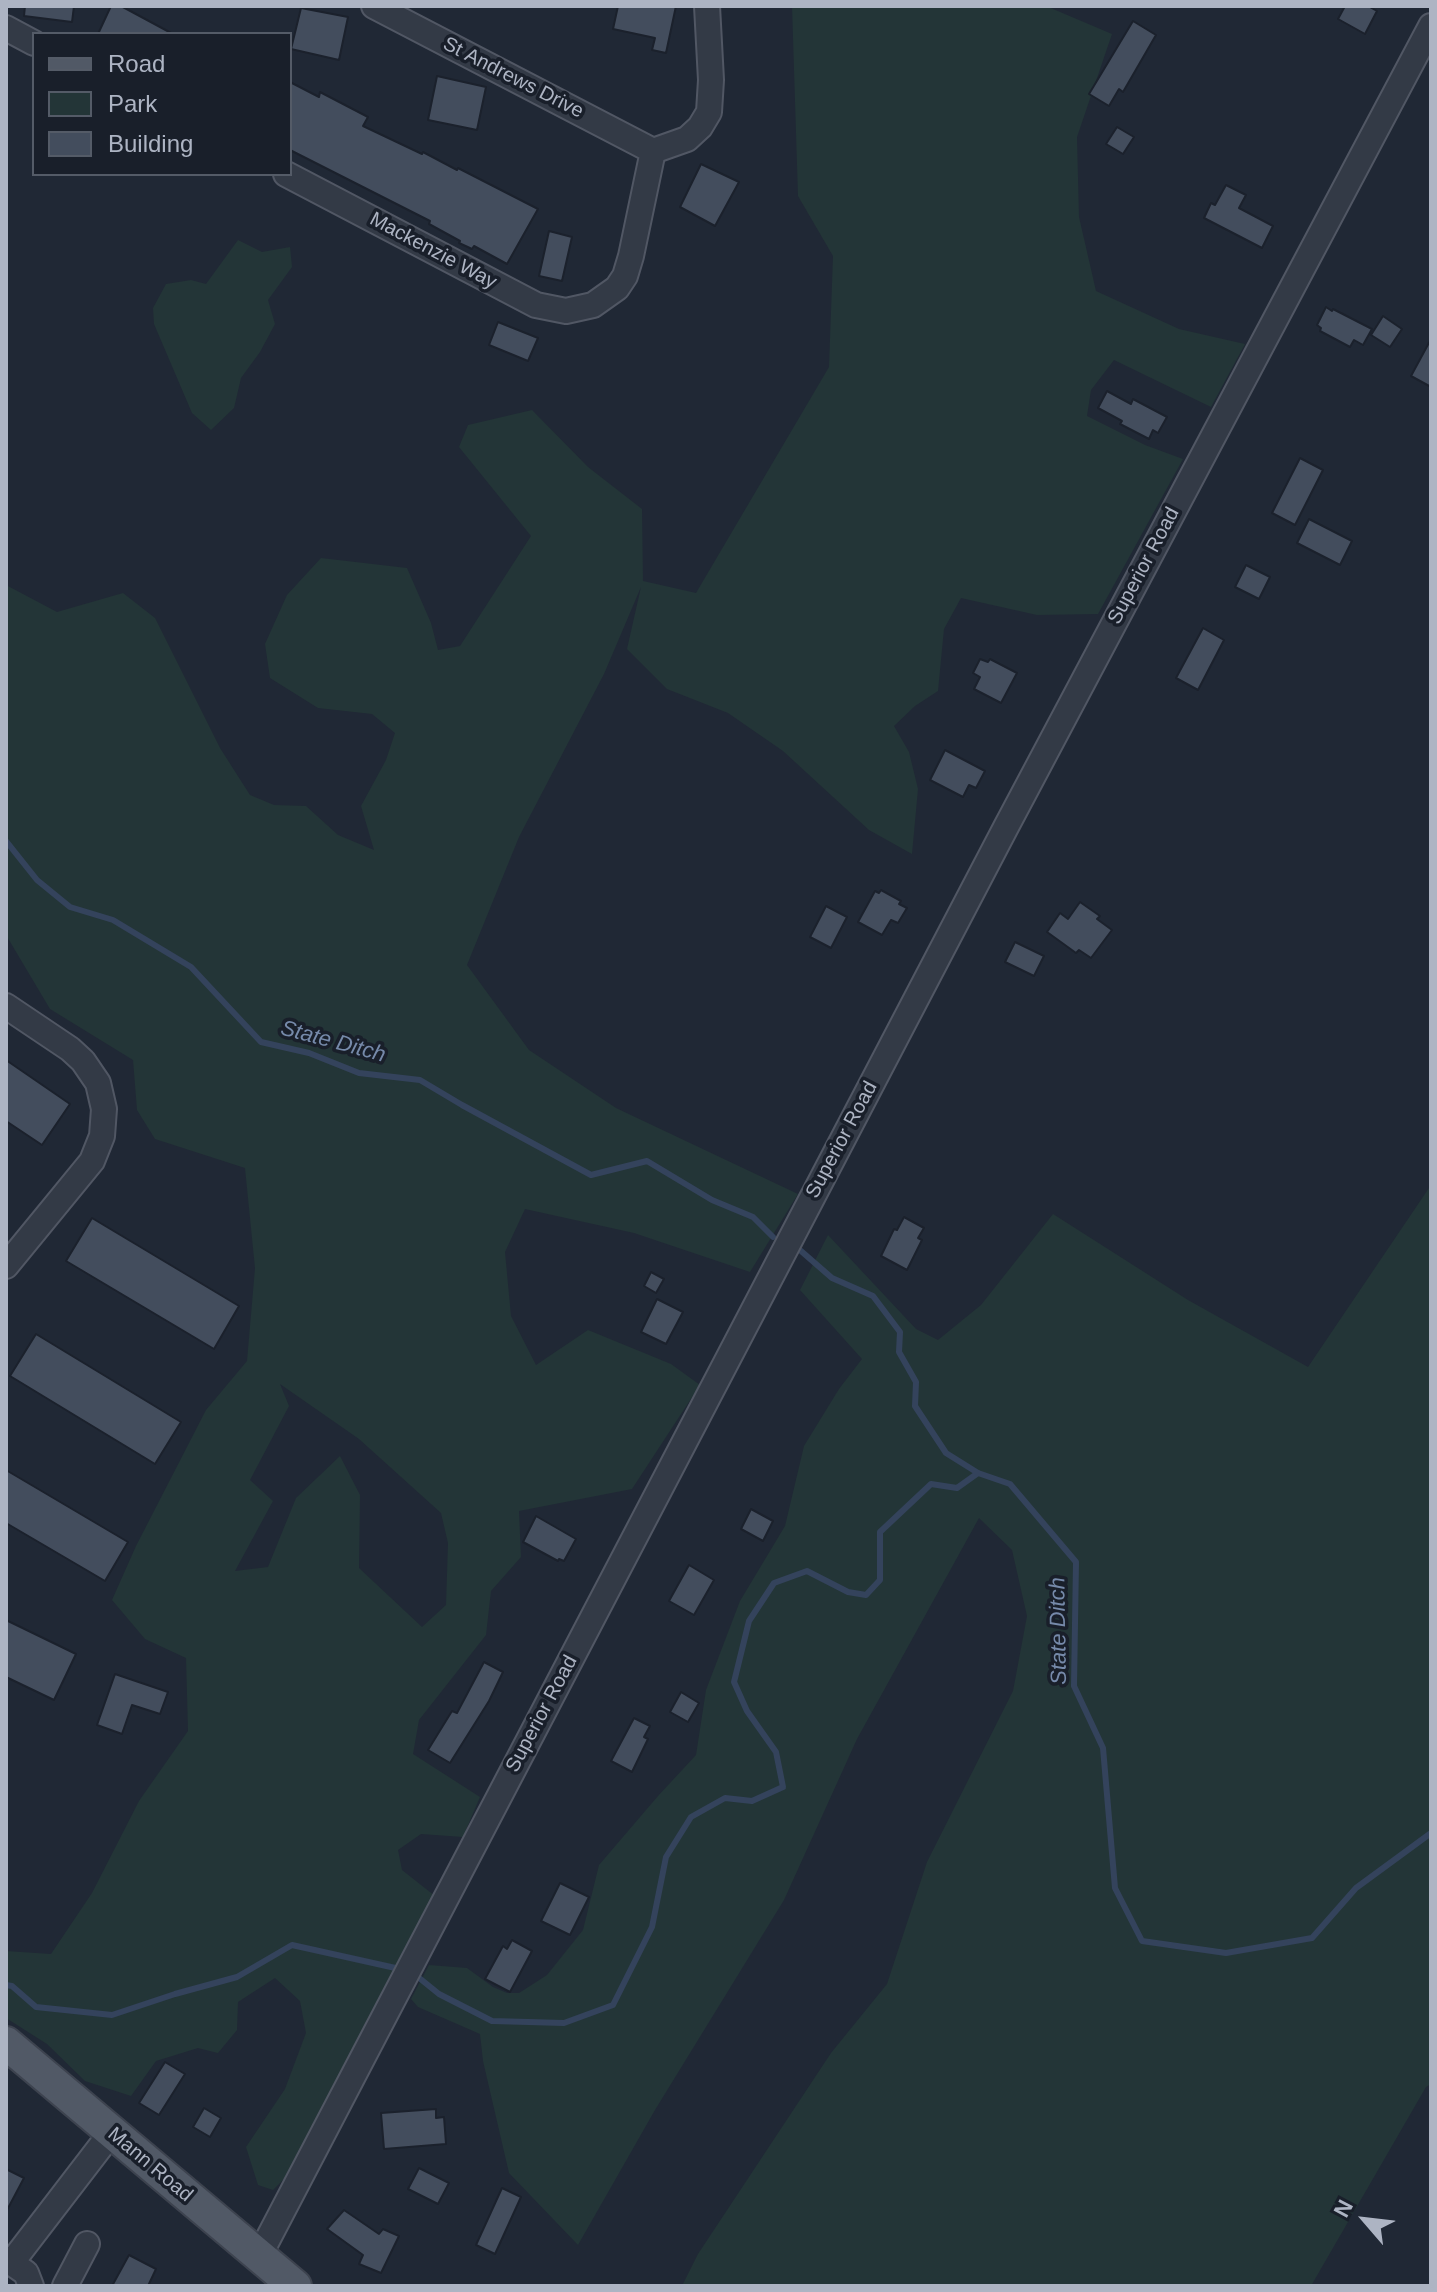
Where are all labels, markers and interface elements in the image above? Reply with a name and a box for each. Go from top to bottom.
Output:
legend [32,32,292,176]
street label: St Andrews Drive [439,32,587,124]
text: Road [108,50,165,77]
text: Park [108,90,157,117]
text: Building [108,130,193,157]
street label: Mackenzie Way [365,207,501,295]
street label: Superior Road [1103,503,1185,629]
water label: State Ditch [278,1015,388,1069]
street label: Superior Road [801,1077,883,1203]
water label: State Ditch [1045,1577,1073,1685]
street label: Superior Road [501,1651,583,1777]
street label: Mann Road [103,2123,197,2207]
north arrow [1325,2180,1405,2260]
text: N [1329,2196,1358,2221]

